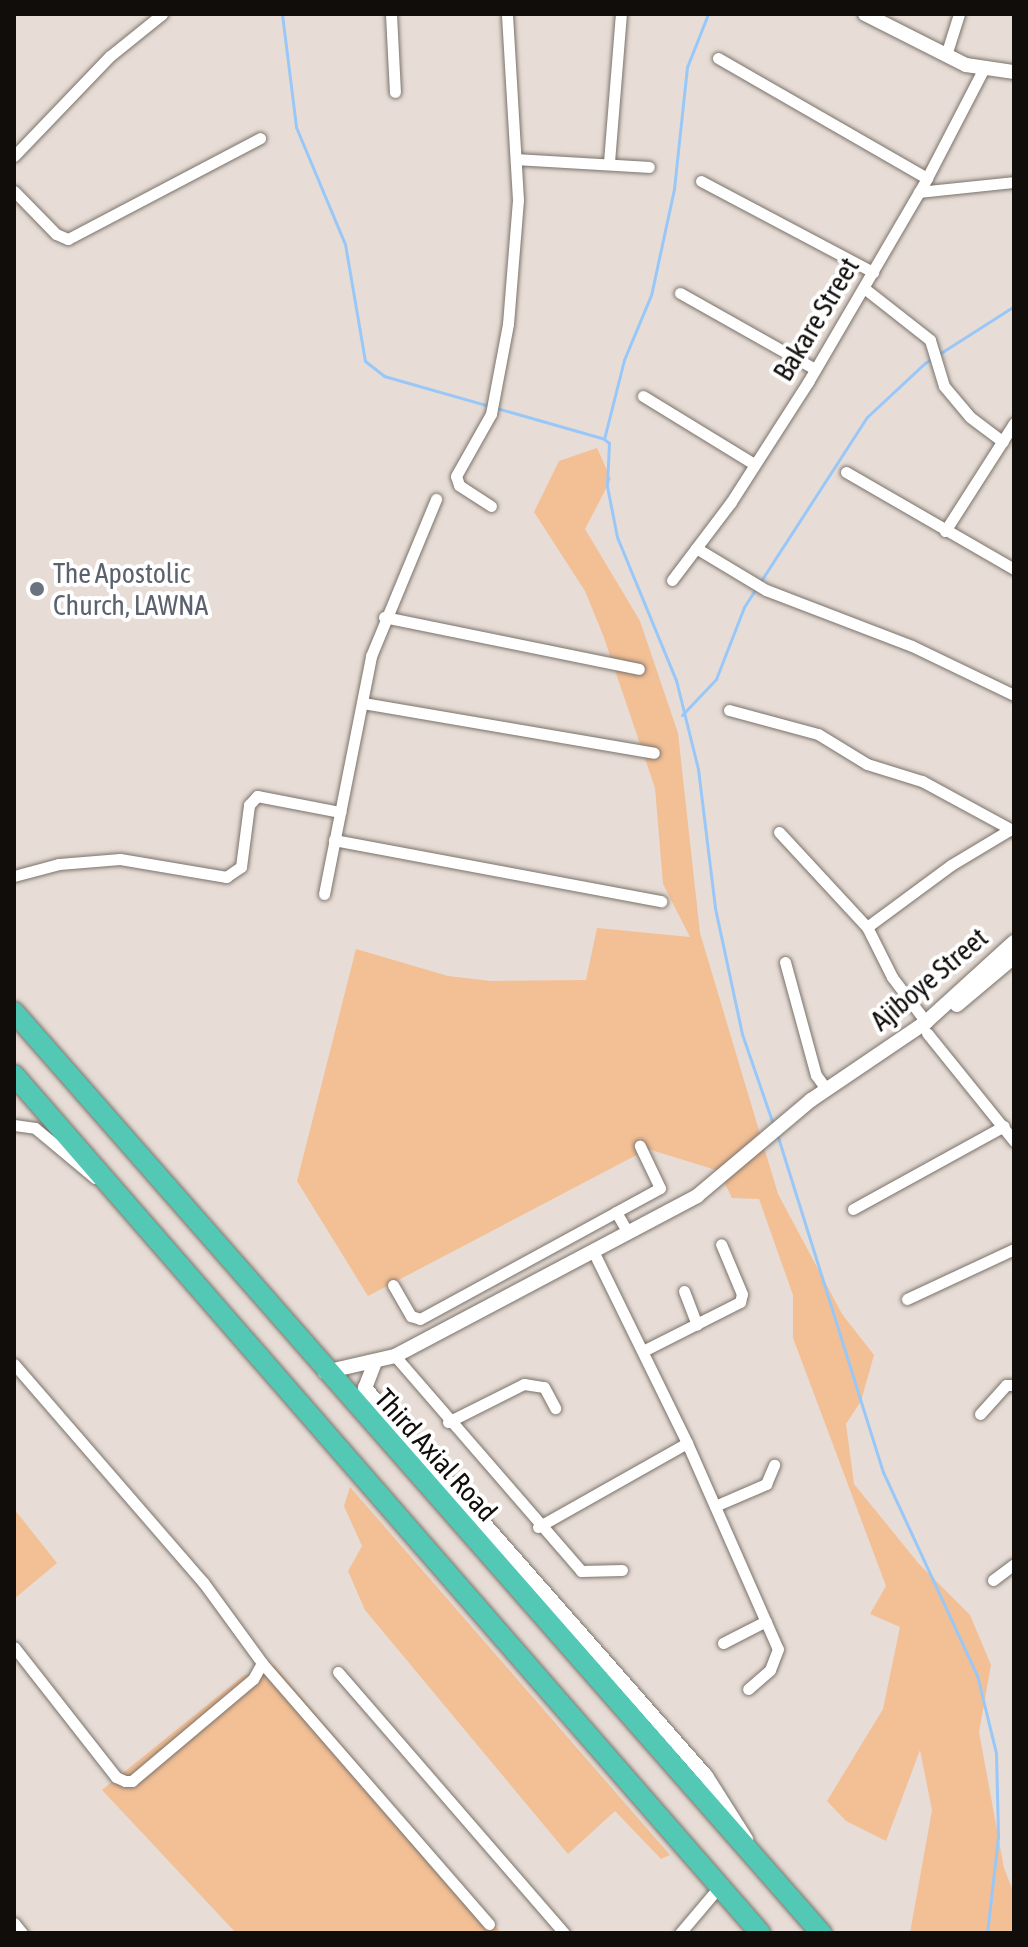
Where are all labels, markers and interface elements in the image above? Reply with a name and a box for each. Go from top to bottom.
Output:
street label: Bakare Street [766,251,866,387]
place label: The Apostolic Church, LAWNA [53,556,208,622]
marker: The Apostolic Church, LAWNA [28,580,46,598]
street label: Ajiboye Street [864,920,994,1038]
street label: Third Axial Road [368,1382,504,1528]

